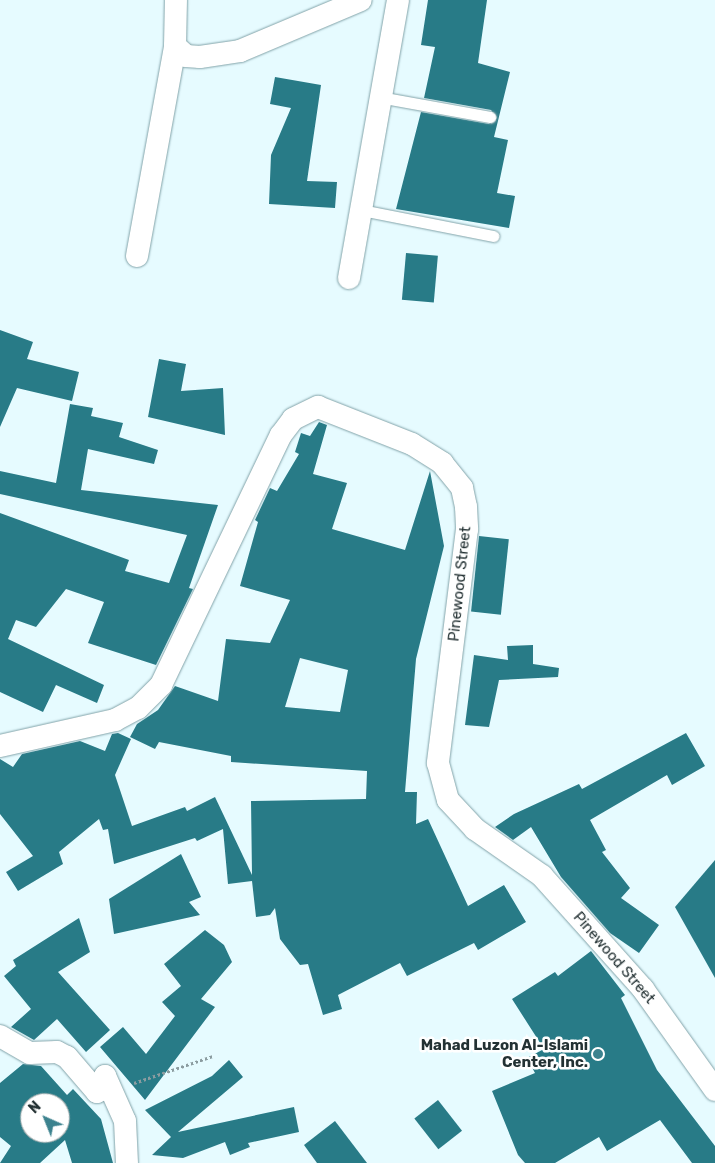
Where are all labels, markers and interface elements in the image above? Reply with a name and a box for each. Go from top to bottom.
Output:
street label: Pinewood Street [445,526,475,642]
street label: Pinewood Street [569,908,659,1008]
place label: Mahad Luzon Al-Islami Center, Inc. [420,1036,588,1071]
marker: Mahad Luzon Al-Islami Center, Inc. [592,1048,604,1060]
north arrow [20,1093,70,1143]
text: N [25,1098,44,1117]

